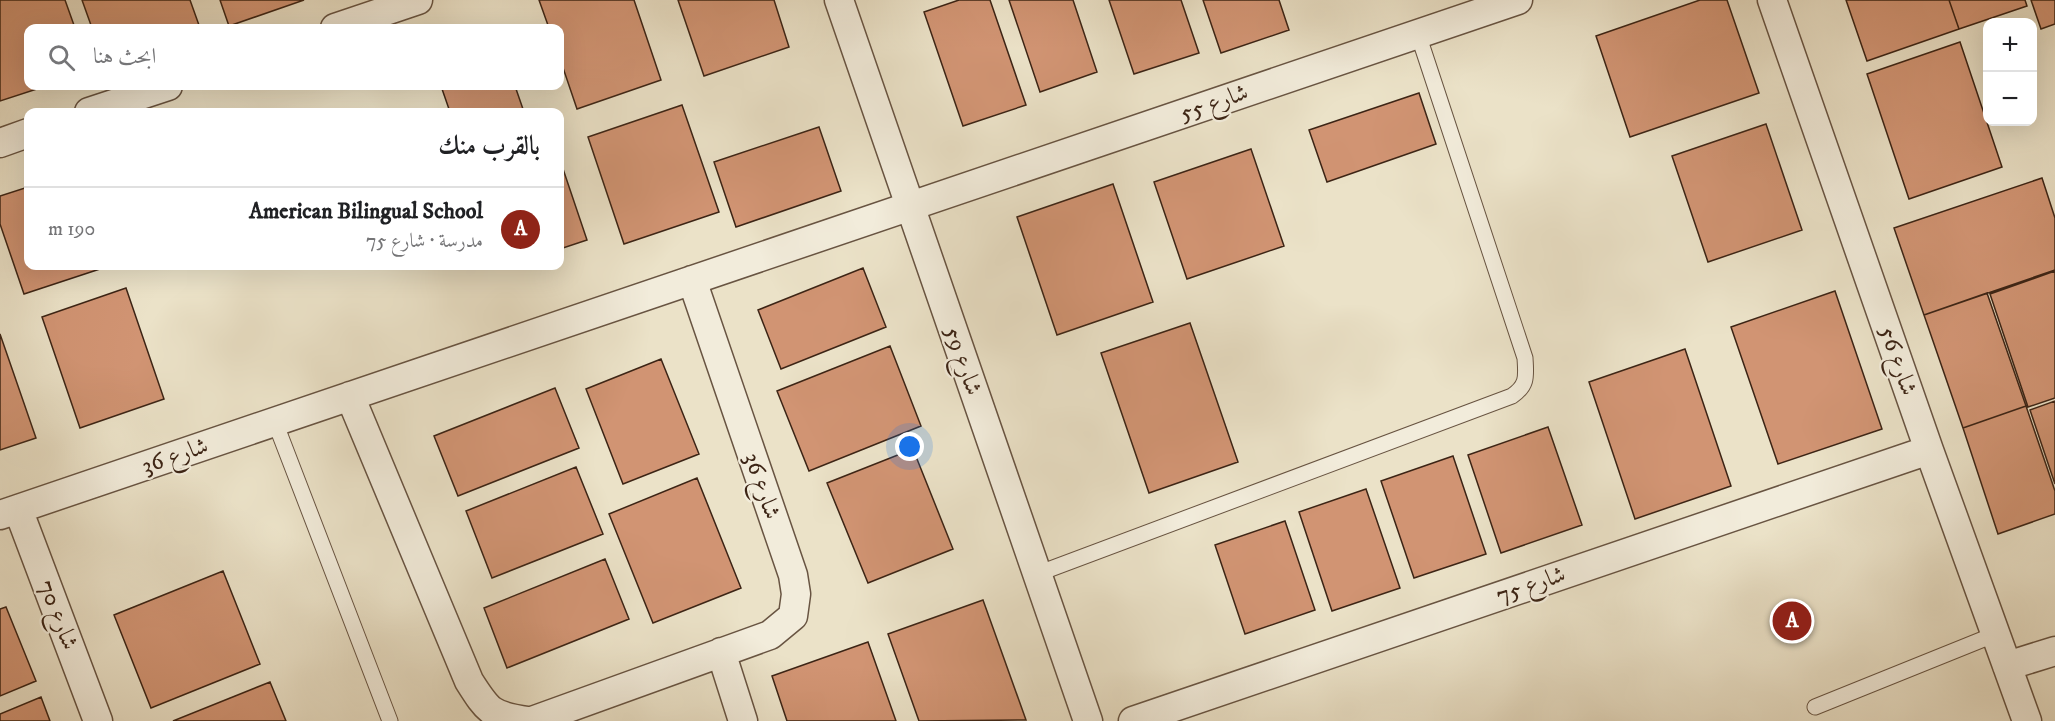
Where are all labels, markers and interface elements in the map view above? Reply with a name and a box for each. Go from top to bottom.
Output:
map controls [1983,18,2037,126]
button: + [1983,18,2037,72]
search box [24,24,564,90]
icon: search [45,41,78,74]
text: ابحث هنا [93,43,156,70]
button: − [1983,72,2037,126]
street label: شارع 55 [1176,77,1254,132]
text: بالقرب منك [438,130,540,163]
text: American Bilingual School [249,198,483,225]
text: 190 m [48,217,95,242]
text: A [514,217,527,242]
text: مدرسة · شارع 75 [366,229,483,254]
street label: شارع 56 [1868,322,1924,401]
street label: شارع 59 [934,323,989,401]
street label: شارع 36 [138,431,213,485]
your location [895,432,924,461]
street label: شارع 36 [733,449,787,524]
street label: شارع 75 [1492,559,1571,615]
street label: شارع 70 [27,576,85,656]
pin: A [1772,598,1812,644]

